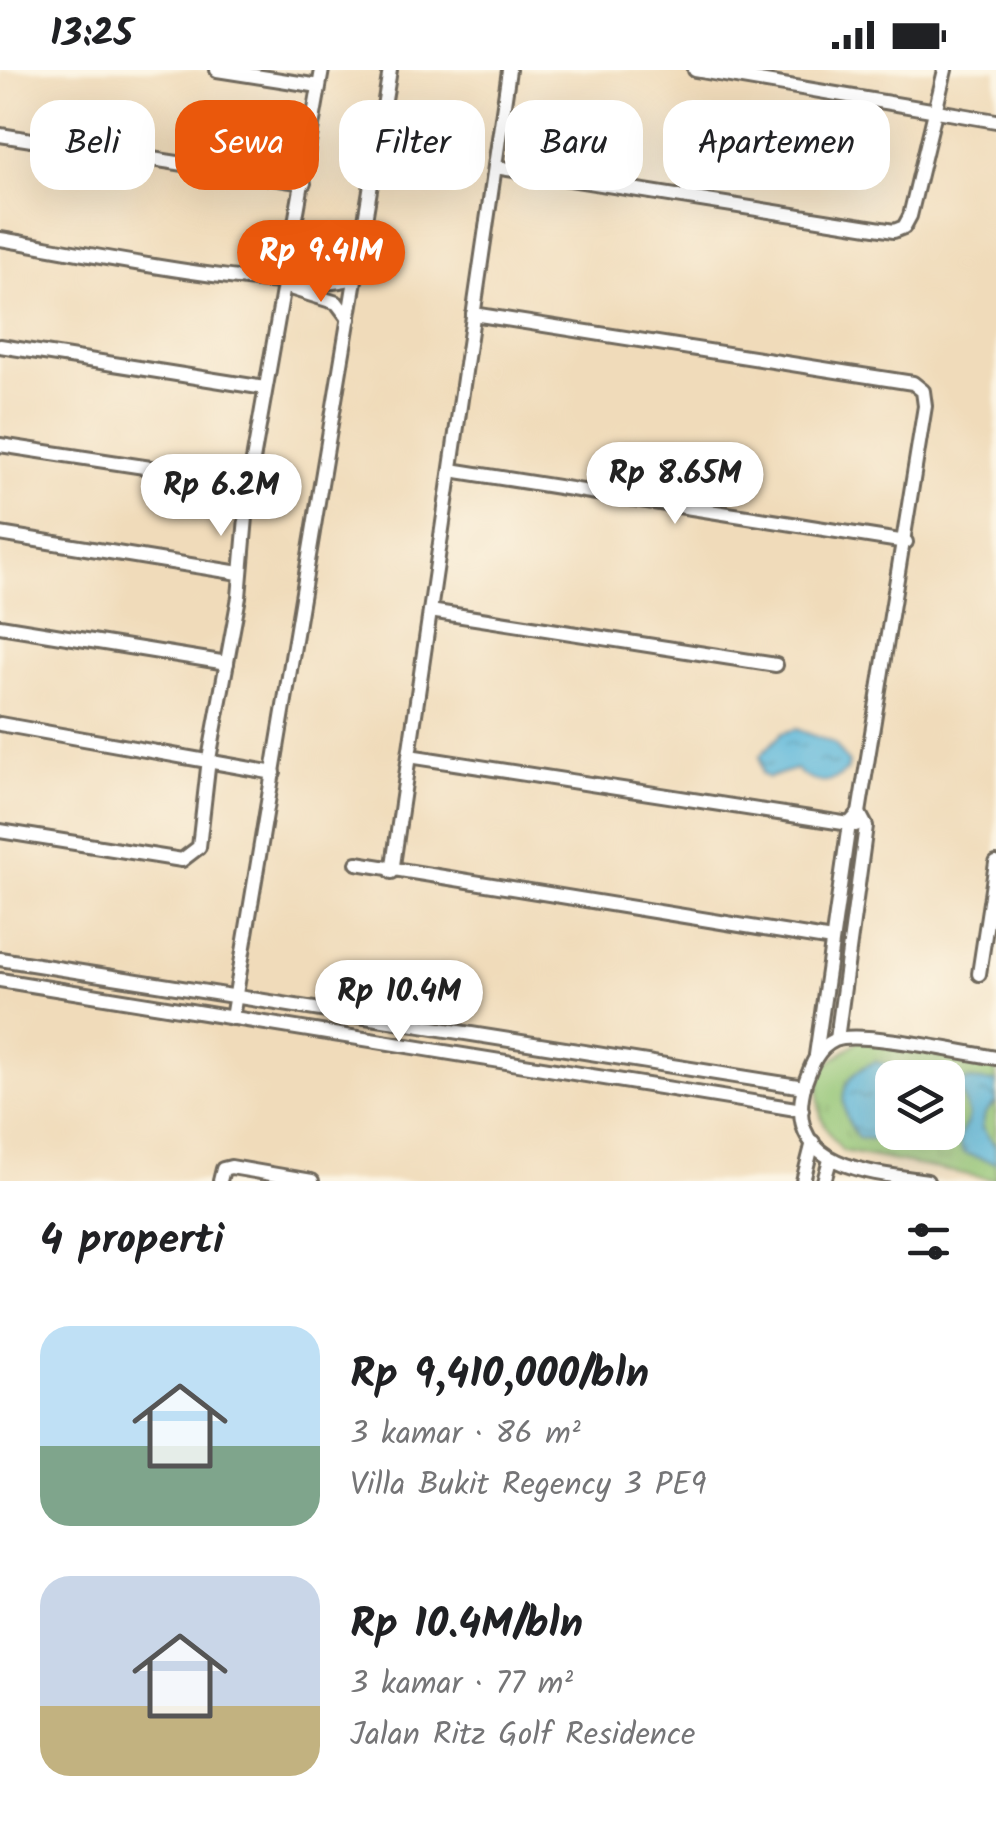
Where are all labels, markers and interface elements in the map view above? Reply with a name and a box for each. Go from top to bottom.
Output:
text: 13:25 [50,5,133,65]
chip: Beli [30,100,155,190]
chip: Sewa [175,100,319,190]
chip: Filter [339,100,485,190]
chip: Baru [505,100,643,190]
chip: Apartemen [663,100,890,190]
pin: Rp 9.41M [218,220,424,305]
text: Rp 9.41M [259,227,383,278]
pin: Rp 8.65M [572,442,778,527]
text: Rp 8.65M [609,449,741,500]
pin: Rp 6.2M [129,454,313,539]
text: Rp 6.2M [163,461,279,512]
pin: Rp 10.4M [296,960,502,1045]
text: Rp 10.4M [337,967,461,1018]
map controls [875,1060,965,1150]
button: layers [875,1060,965,1150]
text: 4 properti [40,1208,224,1275]
icon: filters [901,1214,956,1269]
text: Rp 9,410,000/bln [350,1342,649,1409]
icon: home [120,1366,240,1486]
text: 3 kamar · 86 m² [350,1409,581,1460]
text: Villa Bukit Regency 3 PE9 [350,1460,706,1511]
text: Rp 10.4M/bln [350,1592,583,1659]
icon: home [120,1616,240,1736]
text: 3 kamar · 77 m² [350,1659,573,1710]
text: Jalan Ritz Golf Residence [350,1710,695,1761]

